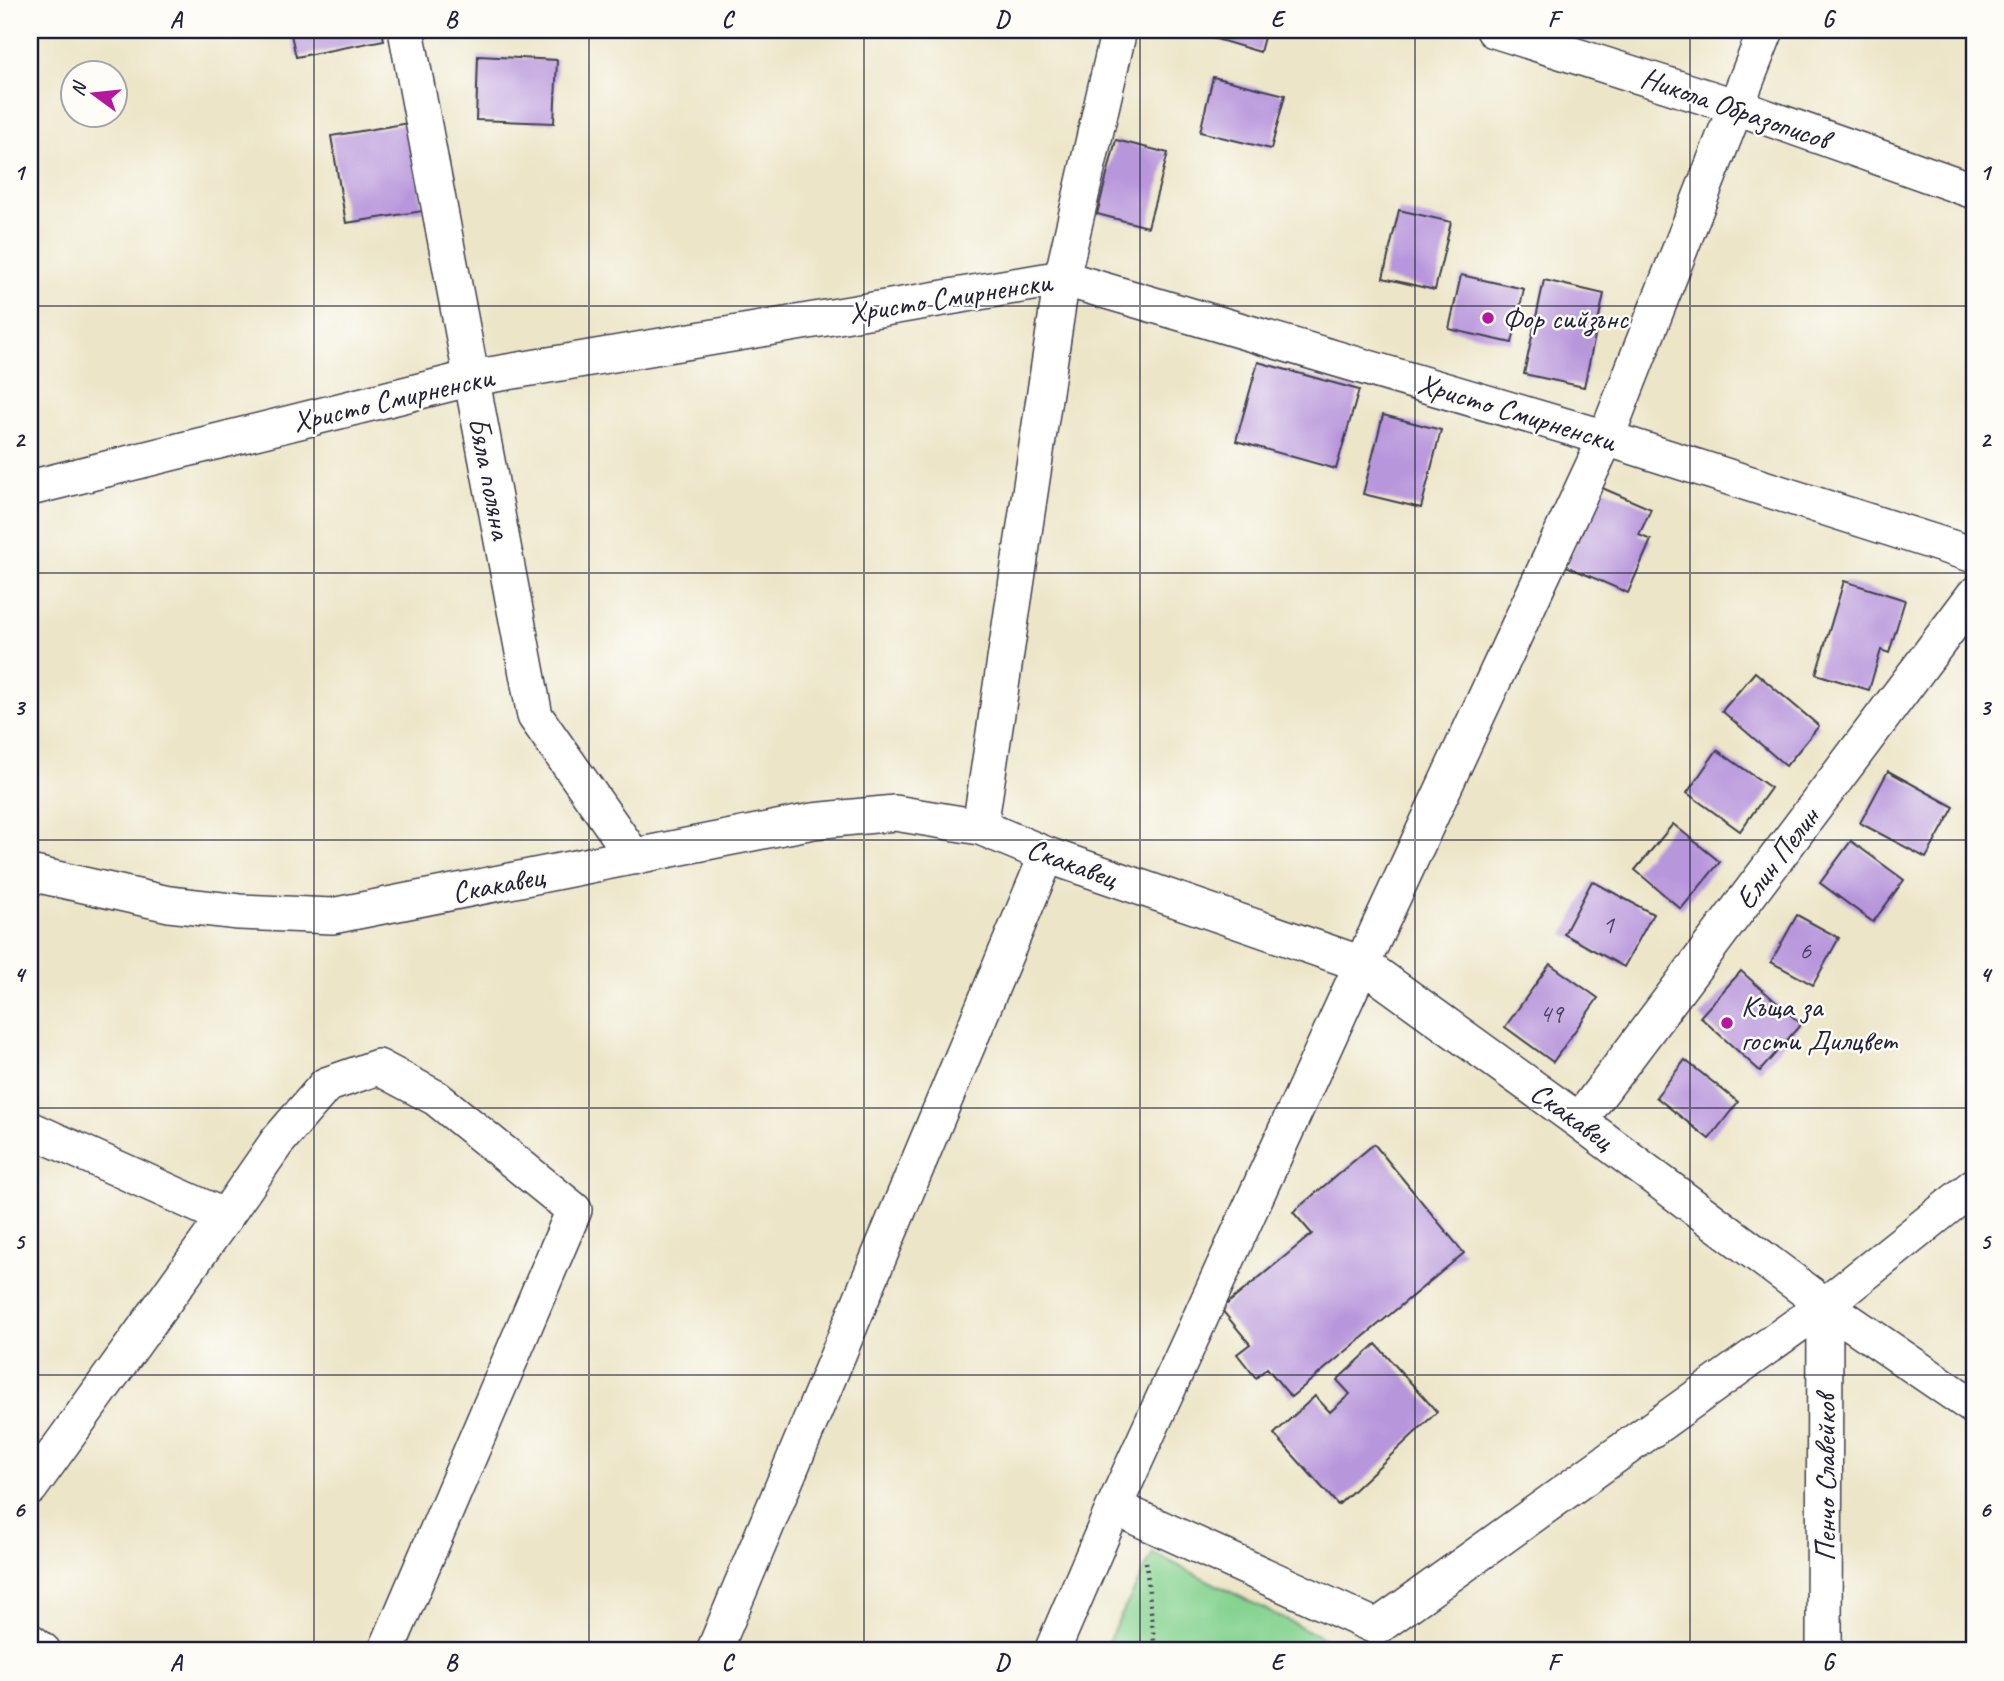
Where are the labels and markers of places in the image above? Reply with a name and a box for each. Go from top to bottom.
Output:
place label: Фор сийзънс [1502,299,1629,337]
marker: Фор сийзънс [1480,310,1496,326]
place label: Къща за гости Дилцвет [1741,987,1899,1059]
marker: Къща за гости Дилцвет [1719,1015,1735,1031]

